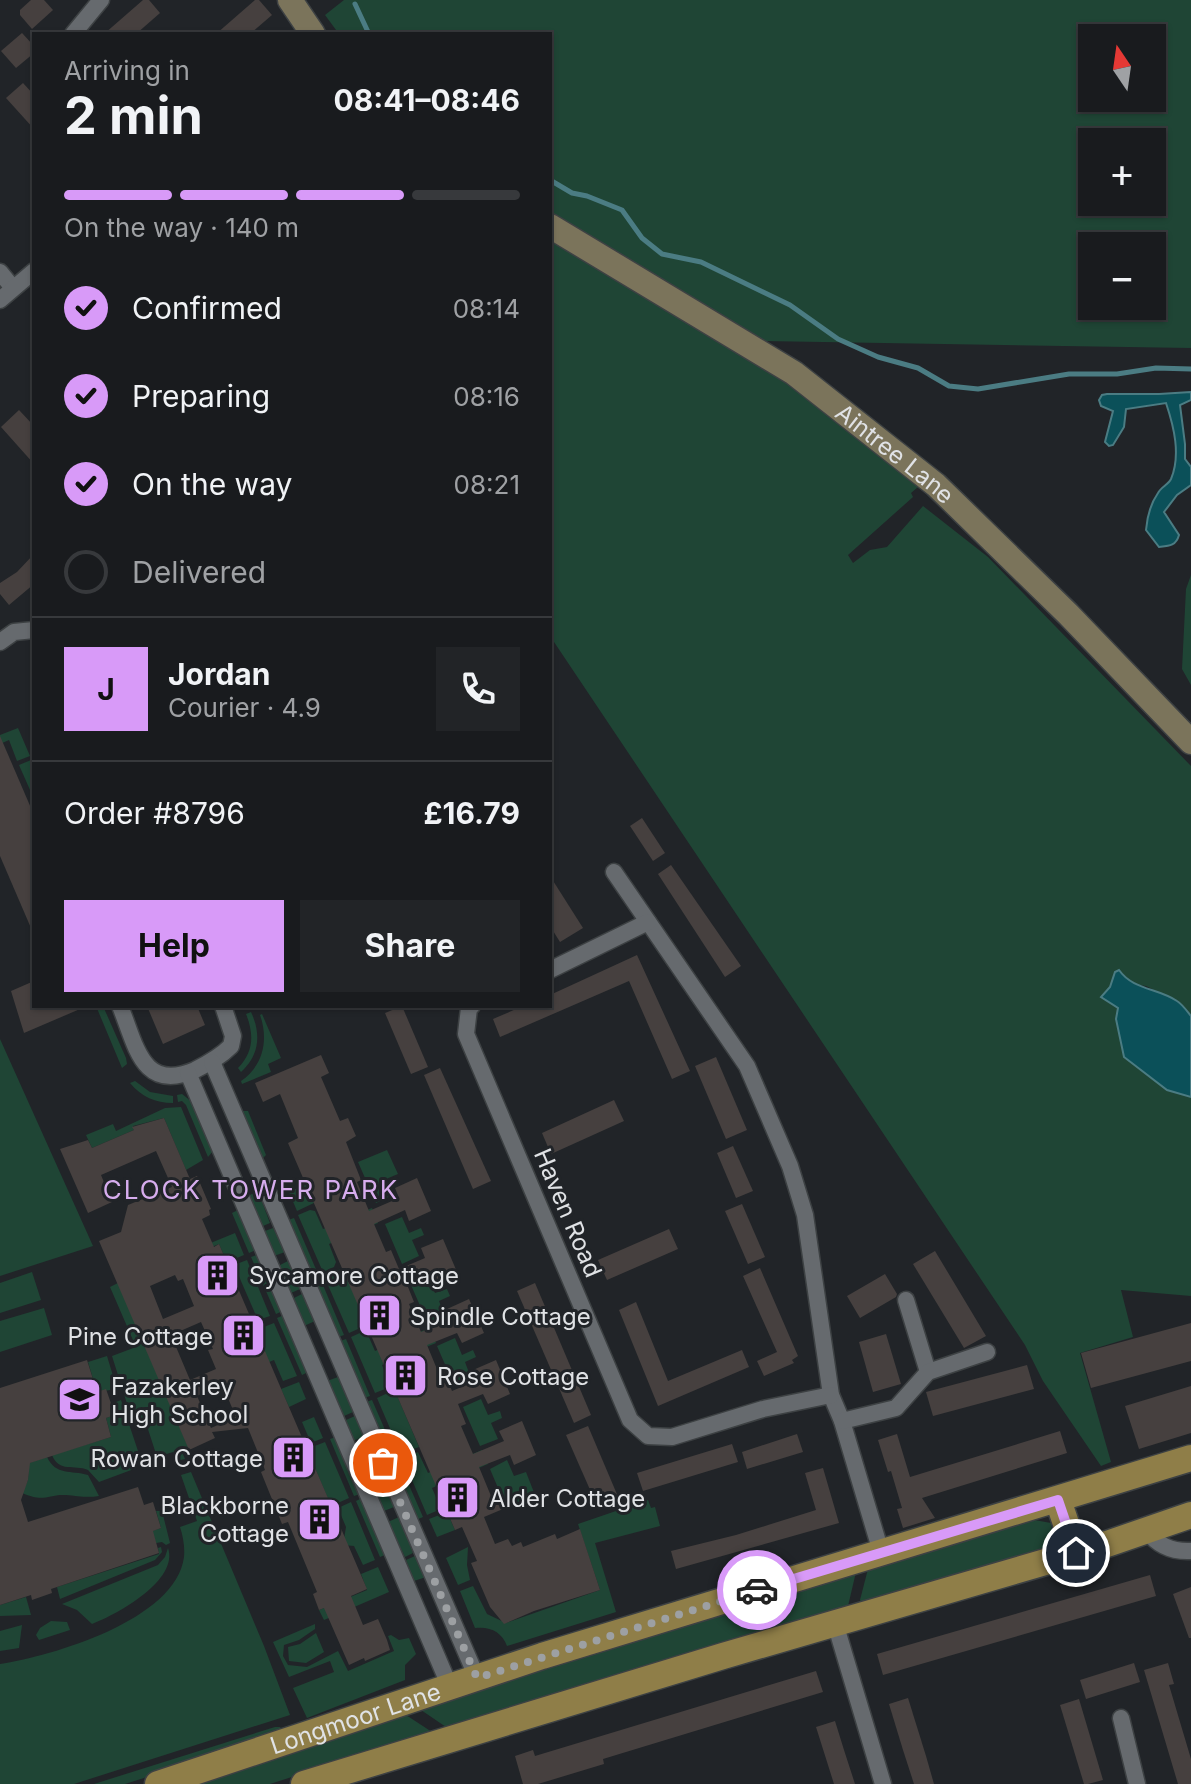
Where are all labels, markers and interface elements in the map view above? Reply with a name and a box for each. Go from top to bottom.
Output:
north arrow [1078,24,1166,112]
map controls [1078,24,1166,320]
text: Arriving in [64,55,190,86]
text: 08:41–08:46 [334,82,520,118]
text: 2 min [64,84,203,147]
button: + [1078,128,1166,216]
text: On the way · 140 m [64,212,299,243]
button: − [1078,232,1166,320]
icon: check [64,286,108,330]
text: Confirmed [132,290,282,326]
text: 08:14 [453,293,520,324]
icon: check [64,374,108,418]
text: Preparing [132,378,270,414]
text: 08:16 [453,381,520,412]
street label: Aintree Lane [830,397,960,509]
icon: check [64,462,108,506]
text: On the way [132,466,292,502]
text: 08:21 [454,469,520,500]
text: Delivered [132,554,266,590]
button: phone [436,647,520,731]
text: Jordan [168,656,270,692]
text: J [97,671,115,707]
text: Courier · 4.9 [168,692,321,723]
text: Order #8796 [64,795,245,831]
text: £16.79 [423,795,520,831]
button: Help [64,900,284,992]
button: Share [300,900,520,992]
street label: Haven Road [528,1144,608,1282]
district label: CLOCK TOWER PARK [103,1174,399,1205]
building icon: Sycamore Cottage [194,1251,242,1299]
place label: Sycamore Cottage [249,1261,459,1290]
building icon: Spindle Cottage [355,1292,403,1340]
place label: Spindle Cottage [410,1302,591,1331]
building icon: Pine Cottage [220,1312,268,1360]
place label: Pine Cottage [68,1322,213,1351]
building icon: Rose Cottage [382,1352,430,1400]
place label: Rose Cottage [437,1362,589,1391]
place label: Fazakerley High School [111,1372,248,1429]
school or university icon: Fazakerley High School [56,1376,104,1424]
pin [349,1429,417,1497]
building icon: Rowan Cottage [270,1434,318,1482]
icon: bag [361,1441,405,1485]
place label: Rowan Cottage [91,1444,263,1473]
building icon: Alder Cottage [434,1474,482,1522]
place label: Alder Cottage [489,1484,645,1513]
place label: Blackborne Cottage [160,1491,289,1548]
building icon: Blackborne Cottage [296,1495,344,1543]
pin [1042,1519,1110,1587]
icon: home [1054,1531,1098,1575]
courier [717,1550,797,1630]
icon: car [735,1568,779,1612]
street label: Longmoor Lane [266,1676,444,1760]

